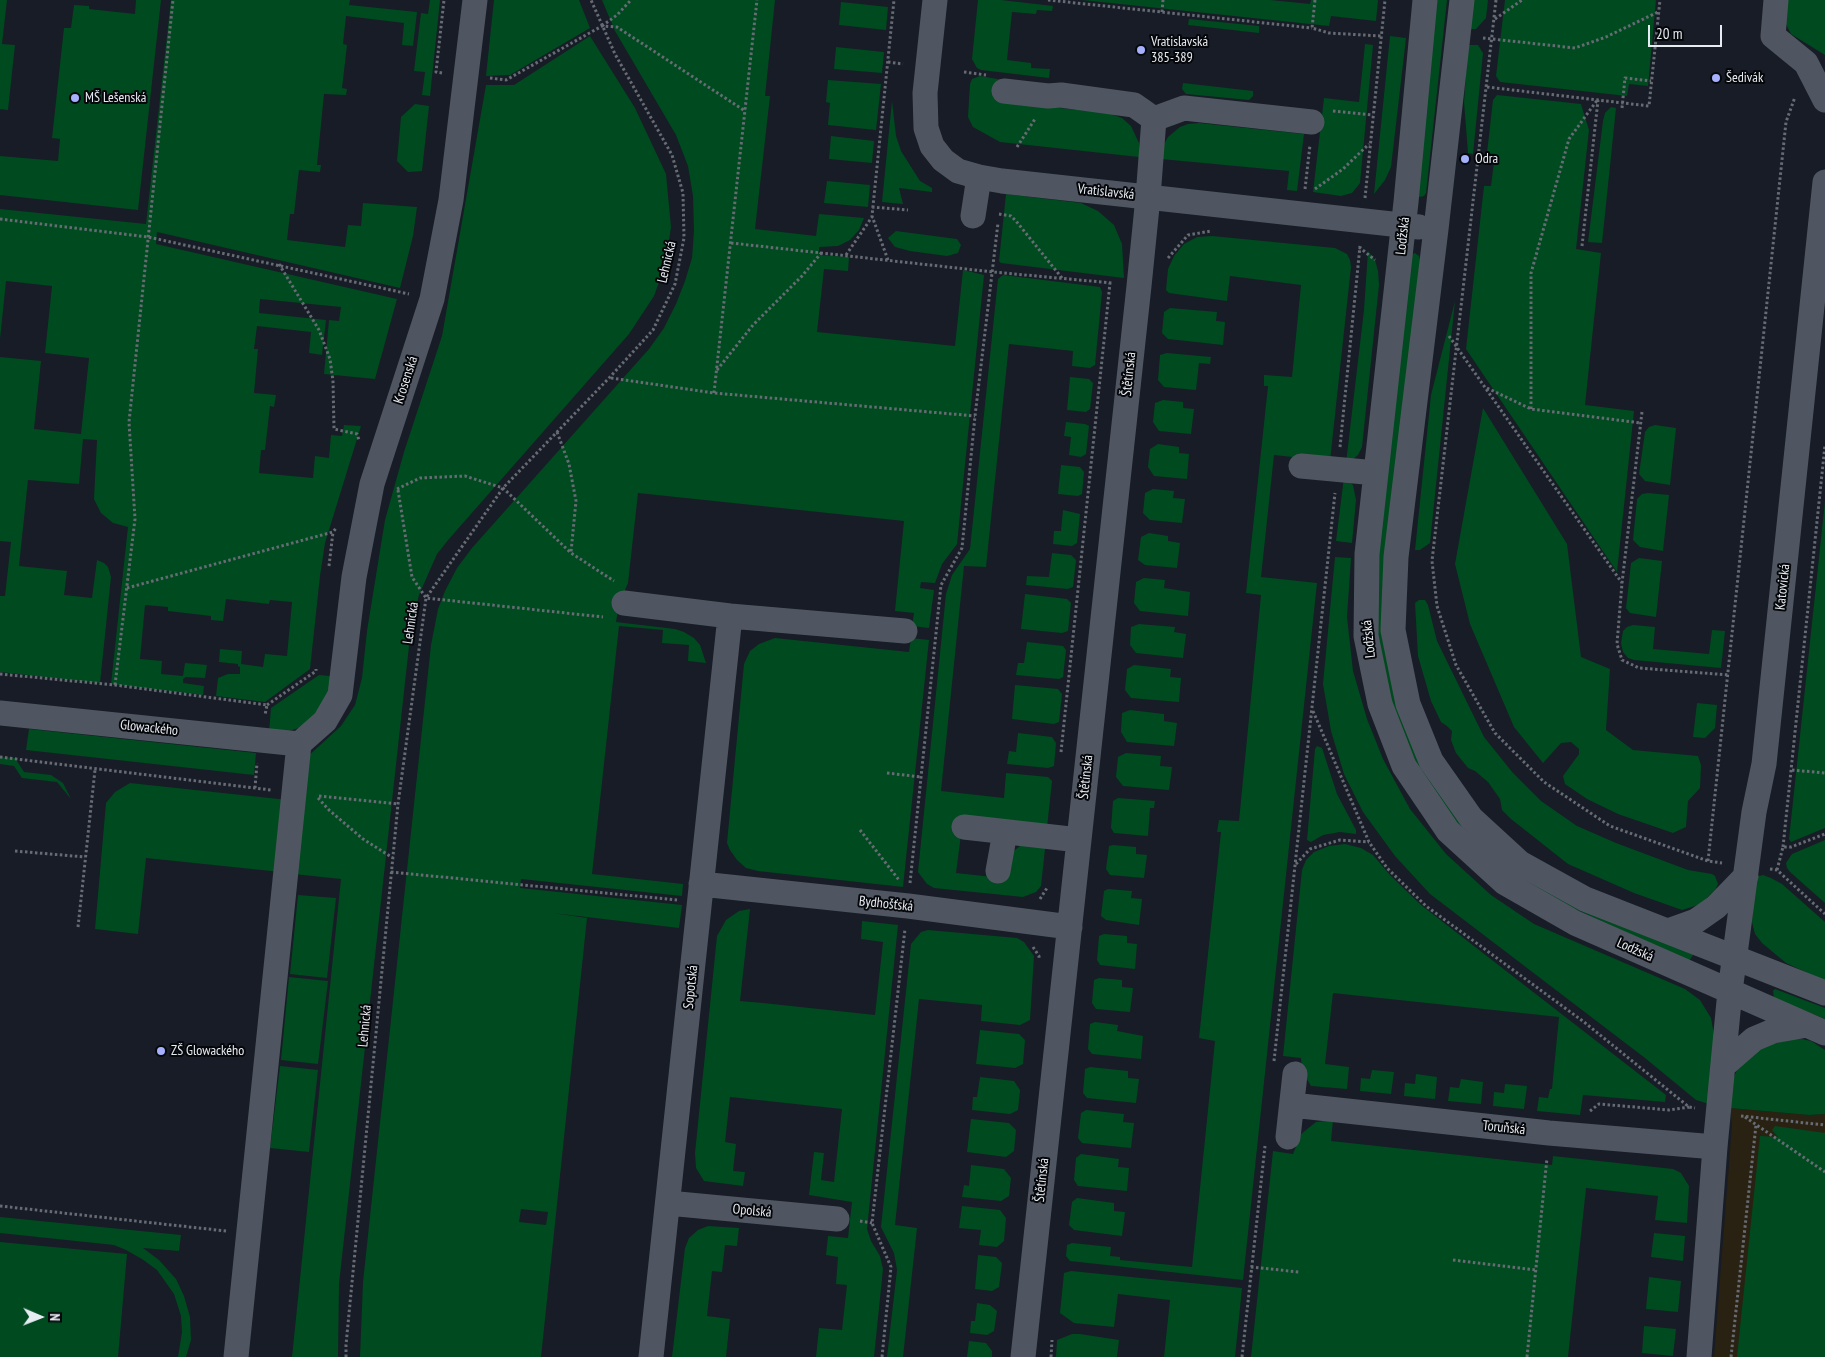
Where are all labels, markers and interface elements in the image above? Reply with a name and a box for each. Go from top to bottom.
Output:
scale bar [1650,15,1724,47]
text: 20 m [1656,24,1682,43]
place label: Vratislavská 385-389 [1151,34,1208,66]
marker: Vratislavská 385-389 [1135,44,1147,56]
place label: Šedivák [1726,70,1763,86]
marker: Šedivák [1710,72,1722,84]
place label: MŠ Lešenská [85,90,146,106]
marker: MŠ Lešenská [69,92,81,104]
place label: Odra [1475,151,1498,167]
marker: Odra [1459,153,1471,165]
street label: Vratislavská [1077,181,1135,203]
street label: Lodžská [1393,216,1413,256]
street label: Lehnická [654,239,680,285]
street label: Štětínská [1118,351,1140,397]
street label: Krosenská [390,354,422,406]
street label: Katovická [1772,563,1794,611]
street label: Lehnická [400,601,422,645]
street label: Lodžská [1359,619,1379,659]
street label: Glowackého [119,717,179,739]
street label: Štětínská [1075,754,1097,800]
street label: Bydhošťská [858,893,914,915]
street label: Lodžská [1614,935,1656,965]
street label: Sopotská [680,964,702,1010]
street label: Lehnická [355,1004,375,1048]
place label: ZŠ Glowackého [171,1043,244,1059]
marker: ZŠ Glowackého [155,1045,167,1057]
street label: Toruňská [1482,1117,1526,1139]
street label: Štětínská [1031,1157,1053,1203]
street label: Opolská [732,1201,772,1221]
north arrow [15,1292,65,1342]
text: N [46,1313,64,1321]

